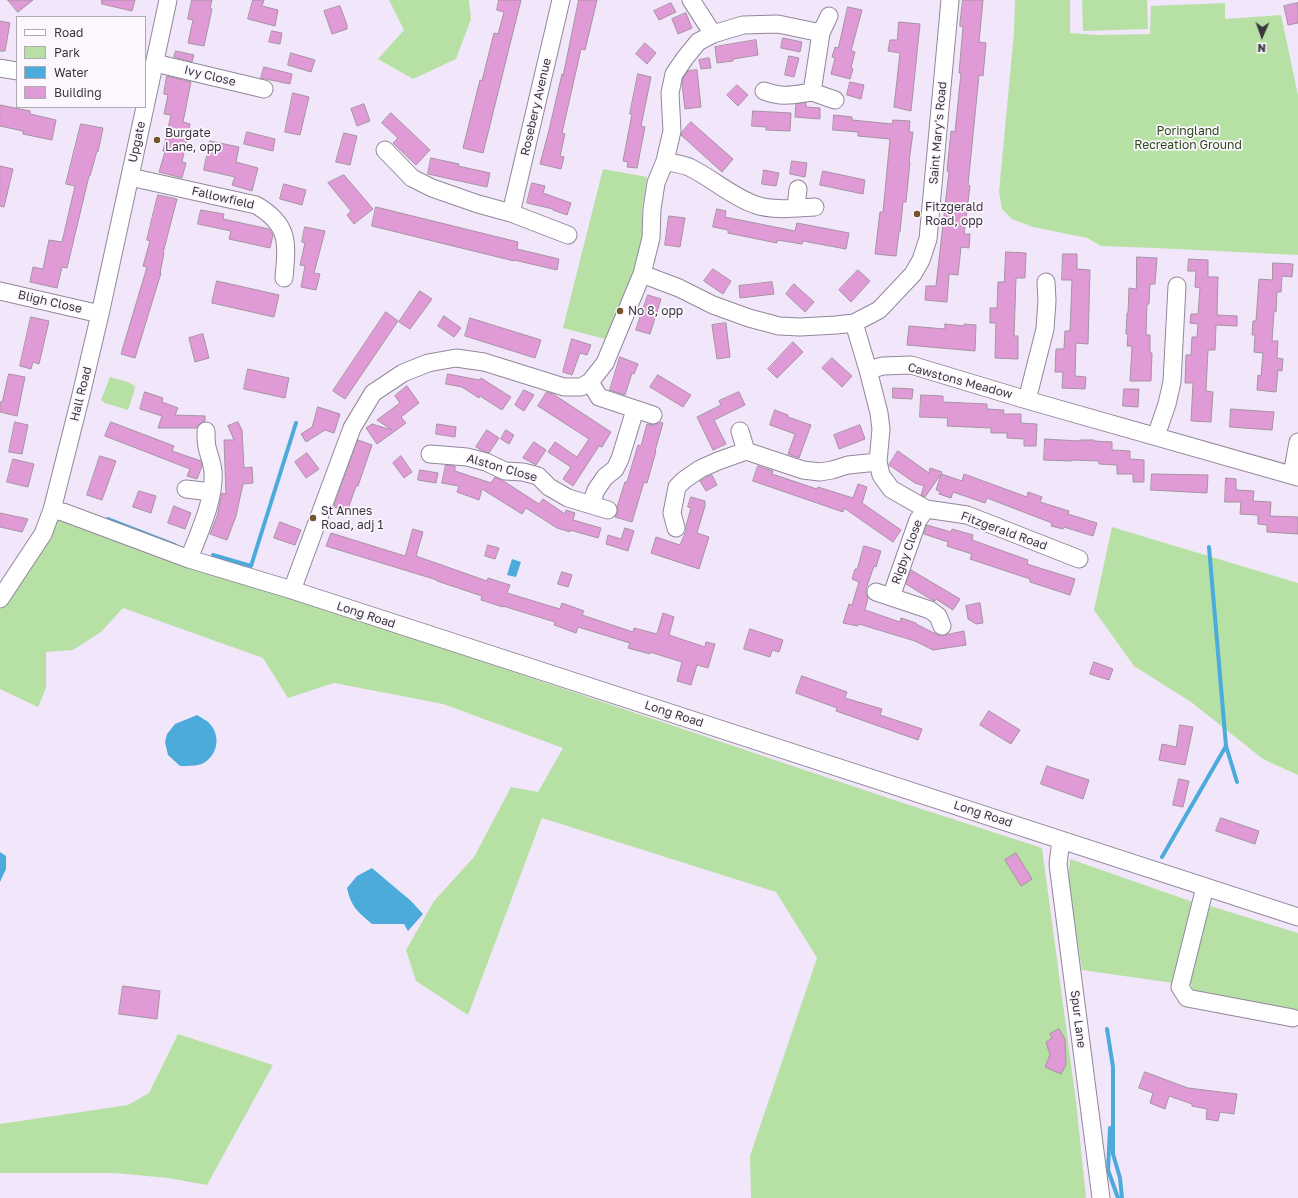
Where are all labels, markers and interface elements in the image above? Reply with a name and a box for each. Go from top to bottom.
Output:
legend [16,16,146,108]
north arrow [1242,16,1282,56]
text: Road [54,25,83,40]
text: N [1257,42,1266,55]
text: Park [54,45,80,60]
street label: Rosebery Avenue [518,57,554,157]
street label: Ivy Close [183,63,237,89]
text: Water [54,65,88,80]
street label: Saint Mary's Road [926,81,950,185]
text: Building [54,85,102,100]
street label: Upgate [126,120,148,164]
park label: Poringland Recreation Ground [1134,124,1242,152]
place label: Burgate Lane, opp [165,126,221,154]
marker: Burgate Lane, opp [152,135,162,145]
street label: Fallowfield [190,184,256,212]
place label: Fitzgerald Road, opp [925,200,983,228]
marker: Fitzgerald Road, opp [912,209,922,219]
street label: Bligh Close [17,288,83,316]
place label: No 8, opp [628,304,683,318]
marker: No 8, opp [615,306,625,316]
street label: Cawstons Meadow [906,360,1014,402]
street label: Hall Road [67,365,95,423]
street label: Alston Close [465,451,539,485]
place label: St Annes Road, adj 1 [321,504,383,532]
street label: Fitzgerald Road [959,509,1049,553]
marker: St Annes Road, adj 1 [308,513,318,523]
street label: Rigby Close [889,518,925,586]
street label: Long Road [335,599,397,631]
street label: Long Road [643,698,705,730]
street label: Long Road [952,798,1014,830]
street label: Spur Lane [1067,989,1089,1049]

